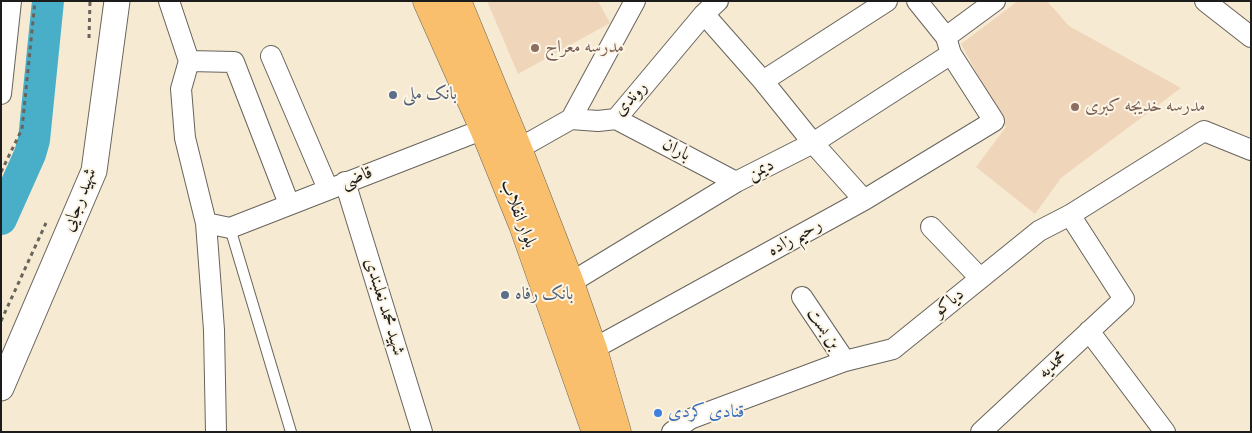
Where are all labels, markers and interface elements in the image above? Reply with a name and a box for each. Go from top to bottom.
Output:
place label: مدرسه معراج [545,37,624,59]
marker: مدرسه معراج [529,42,541,54]
street label: روندی [610,77,652,121]
place label: بانک ملی [403,84,457,106]
marker: بانک ملی [387,89,399,101]
place label: مدرسه خدیجه کبری [1085,96,1205,118]
marker: مدرسه خدیجه کبری [1069,101,1081,113]
street label: باران [658,134,694,166]
street label: دیمن [744,154,778,186]
street label: قاضی [338,162,376,194]
street label: شهید رجایی [58,165,102,235]
street label: بلوار انقلاب [495,177,541,251]
street label: رحیم زاده [764,214,826,262]
street label: شهید محمد نعلبندی [359,256,409,358]
place label: بانک رفاه [515,284,573,306]
street label: دیاکو [929,284,969,322]
marker: بانک رفاه [499,289,511,301]
street label: بن بست [801,304,845,354]
street label: محمدیه [1034,346,1072,384]
place label: قنادی کردی [668,402,744,424]
marker: قنادی کردی [652,407,664,419]

